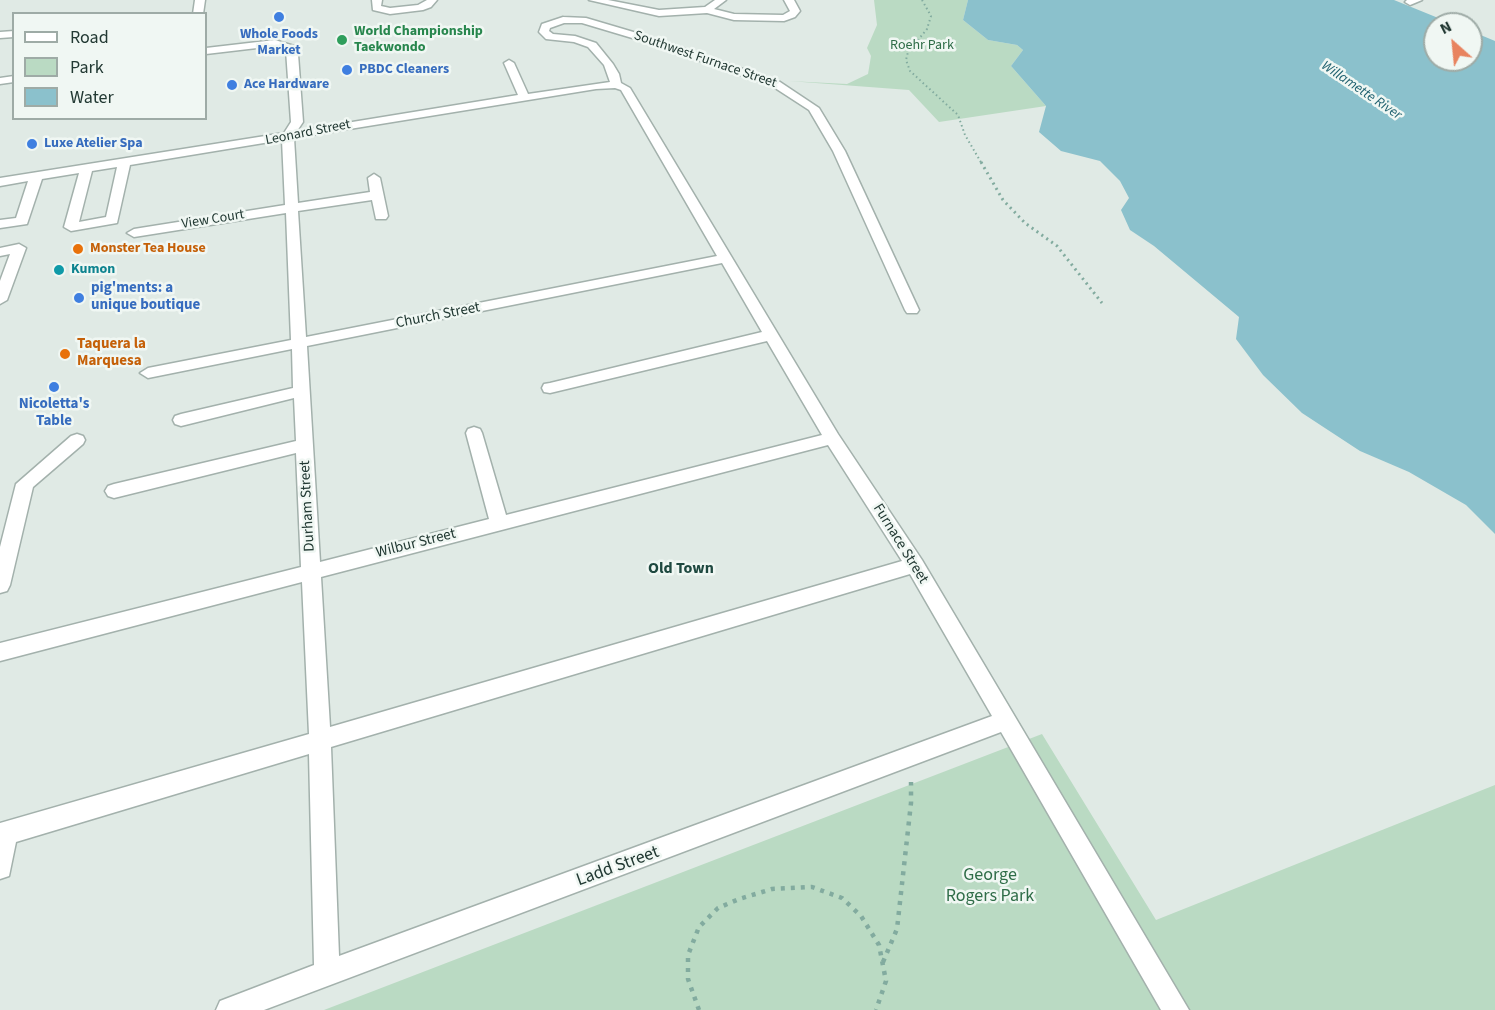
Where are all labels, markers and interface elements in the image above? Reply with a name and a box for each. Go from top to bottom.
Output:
marker: Whole Foods Market [272,10,286,24]
legend [12,12,207,120]
north arrow [1423,12,1483,72]
text: N [1436,16,1455,40]
place label: World Championship Taekwondo [354,24,483,56]
text: Road [70,25,109,50]
place label: Whole Foods Market [240,27,318,60]
street label: Southwest Furnace Street [631,28,779,92]
marker: World Championship Taekwondo [335,33,349,47]
park label: Roehr Park [890,38,954,54]
text: Park [70,55,104,80]
water label: Willamette River [1318,58,1404,124]
place label: PBDC Cleaners [359,62,449,78]
marker: PBDC Cleaners [340,63,354,77]
place label: Ace Hardware [244,77,329,93]
marker: Ace Hardware [225,78,239,92]
text: Water [70,85,114,110]
street label: Leonard Street [264,117,352,149]
place label: Luxe Atelier Spa [44,136,143,152]
marker: Luxe Atelier Spa [25,137,39,151]
street label: View Court [180,207,246,233]
place label: Monster Tea House [90,241,206,257]
marker: Monster Tea House [71,242,85,256]
place label: Kumon [71,262,115,278]
marker: Kumon [52,263,66,277]
place label: pig'ments: a unique boutique [91,280,200,315]
marker: pig'ments: a unique boutique [72,291,86,305]
street label: Church Street [394,299,482,333]
place label: Taquera la Marquesa [77,336,146,371]
marker: Taquera la Marquesa [58,347,72,361]
marker: Nicoletta's Table [47,380,61,394]
place label: Nicoletta's Table [19,396,89,431]
street label: Durham Street [297,460,319,552]
street label: Furnace Street [868,501,932,587]
street label: Wilbur Street [374,525,458,563]
district label: Old Town [648,559,714,579]
street label: Ladd Street [574,842,662,892]
park label: George Rogers Park [946,865,1034,908]

